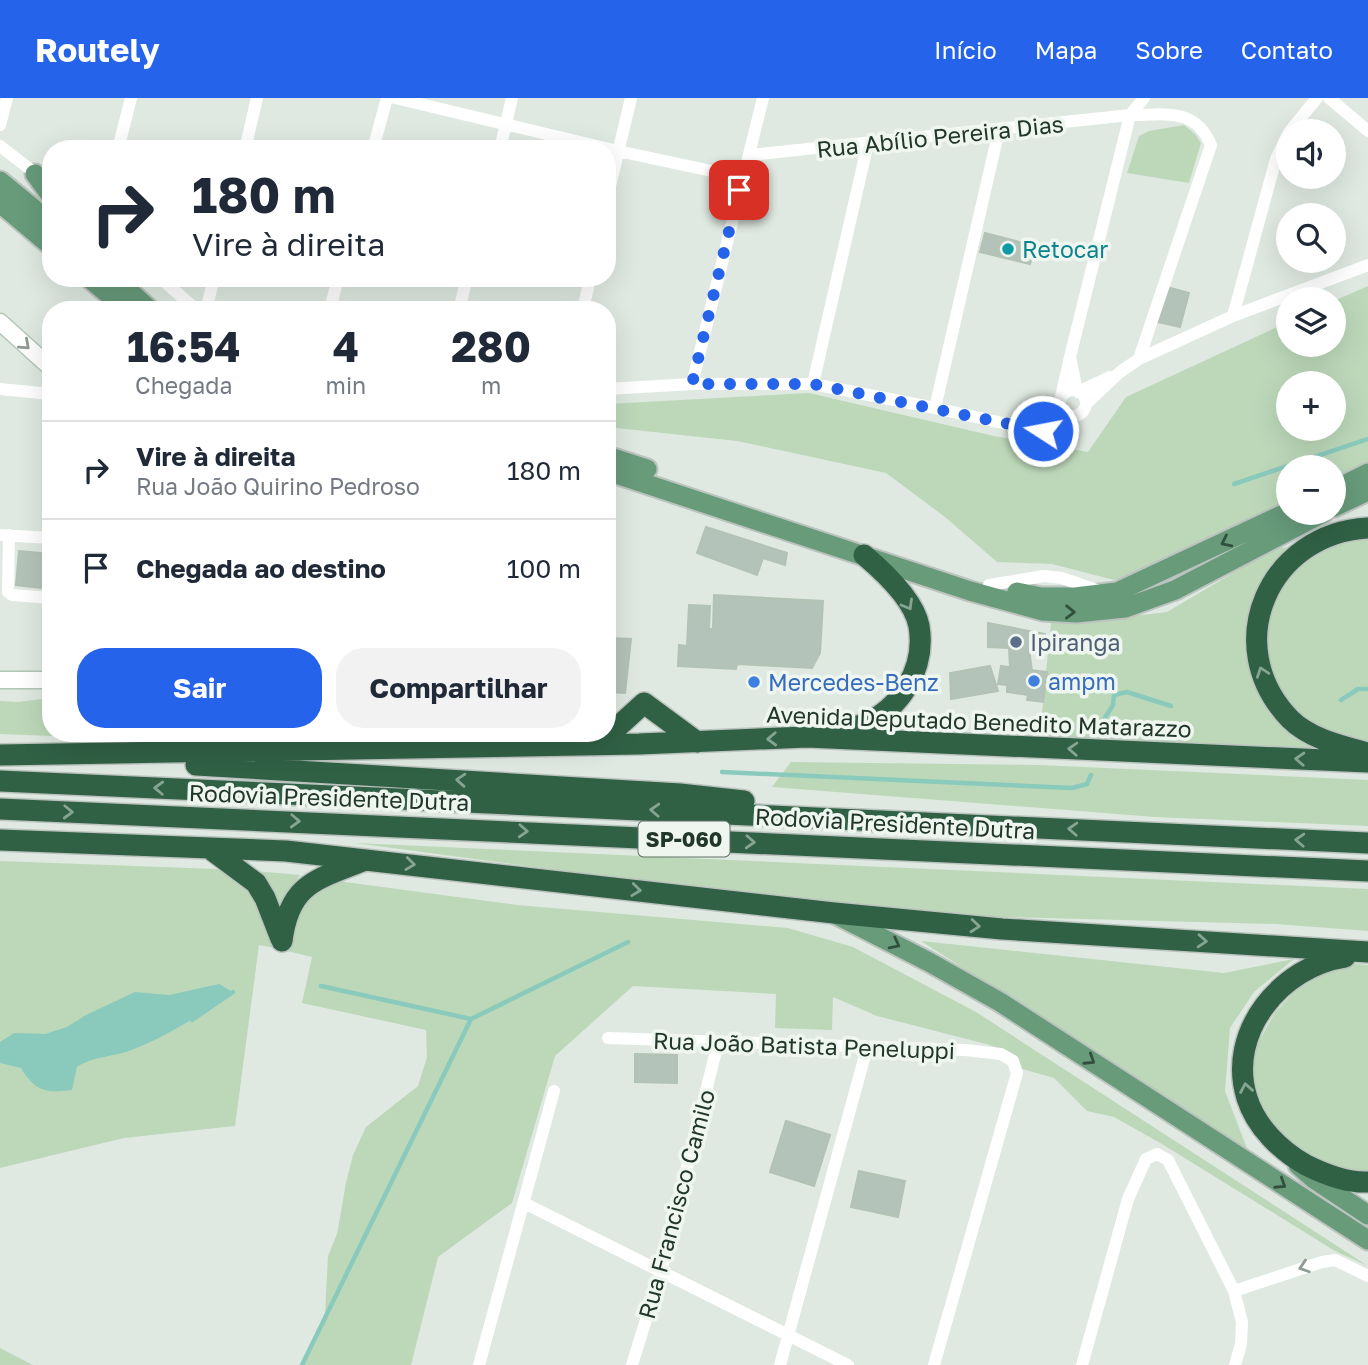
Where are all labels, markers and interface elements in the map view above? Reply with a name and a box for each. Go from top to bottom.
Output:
text: Routely [35,30,160,69]
text: Início [934,35,997,64]
text: Mapa [1035,35,1097,64]
text: Sobre [1135,35,1203,64]
text: Contato [1241,35,1333,64]
street label: Rua Abílio Pereira Dias [815,109,1065,163]
map controls [1276,119,1346,525]
button: sound [1276,119,1346,189]
pin [709,160,769,220]
text: 180 m [192,165,336,224]
icon: right [77,168,168,259]
icon: arrive [720,171,758,209]
button: search [1276,203,1346,273]
text: Vire à direita [192,225,385,263]
place label: Retocar [1022,235,1108,263]
marker: Retocar [1000,241,1016,257]
button: layers [1276,287,1346,357]
text: 16:54 [127,321,241,371]
text: 4 [333,321,359,371]
text: 280 [451,321,531,371]
one-way arrow [17,337,30,349]
text: Chegada [135,371,232,399]
text: min [326,371,366,399]
text: m [481,371,501,399]
button: + [1276,371,1346,441]
position arrow [1006,394,1080,468]
text: Vire à direita [136,441,296,472]
icon: right [77,451,115,489]
text: 180 m [507,455,581,486]
button: − [1276,455,1346,525]
text: Rua João Quirino Pedroso [136,472,420,500]
one-way arrow [1221,533,1234,547]
icon: arrive [77,549,115,587]
text: Chegada ao destino [136,553,386,584]
text: 100 m [507,553,581,584]
one-way arrow [900,598,913,611]
one-way arrow [1065,604,1076,620]
place label: Ipiranga [1030,628,1121,656]
marker: Ipiranga [1008,634,1024,650]
button: Sair [77,648,322,728]
button: Compartilhar [336,648,581,728]
one-way arrow [1256,666,1270,678]
place label: ampm [1048,667,1116,695]
place label: Mercedes-Benz [768,668,939,696]
marker: ampm [1026,673,1042,689]
marker: Mercedes-Benz [746,674,762,690]
street label: Avenida Deputado Benedito Matarazzo [766,700,1192,742]
one-way arrow [766,731,777,746]
one-way arrow [1067,742,1078,757]
one-way arrow [1294,752,1305,767]
one-way arrow [455,773,466,788]
street label: Rodovia Presidente Dutra [188,778,470,816]
one-way arrow [153,781,164,796]
street label: Rodovia Presidente Dutra [754,802,1036,844]
one-way arrow [650,803,661,818]
one-way arrow [63,804,74,819]
one-way arrow [290,814,301,829]
road number: SP-060 [638,822,730,856]
one-way arrow [1067,822,1078,837]
one-way arrow [518,824,529,839]
one-way arrow [1294,832,1305,847]
one-way arrow [745,835,756,850]
one-way arrow [404,857,416,872]
one-way arrow [630,883,642,898]
one-way arrow [969,919,981,934]
one-way arrow [1197,934,1208,949]
one-way arrow [887,936,900,950]
street label: Rua João Batista Peneluppi [653,1026,955,1064]
one-way arrow [1082,1052,1095,1065]
one-way arrow [1239,1082,1254,1094]
street label: Rua Francisco Camilo [632,1086,720,1322]
one-way arrow [1273,1175,1286,1188]
one-way arrow [1299,1259,1311,1274]

